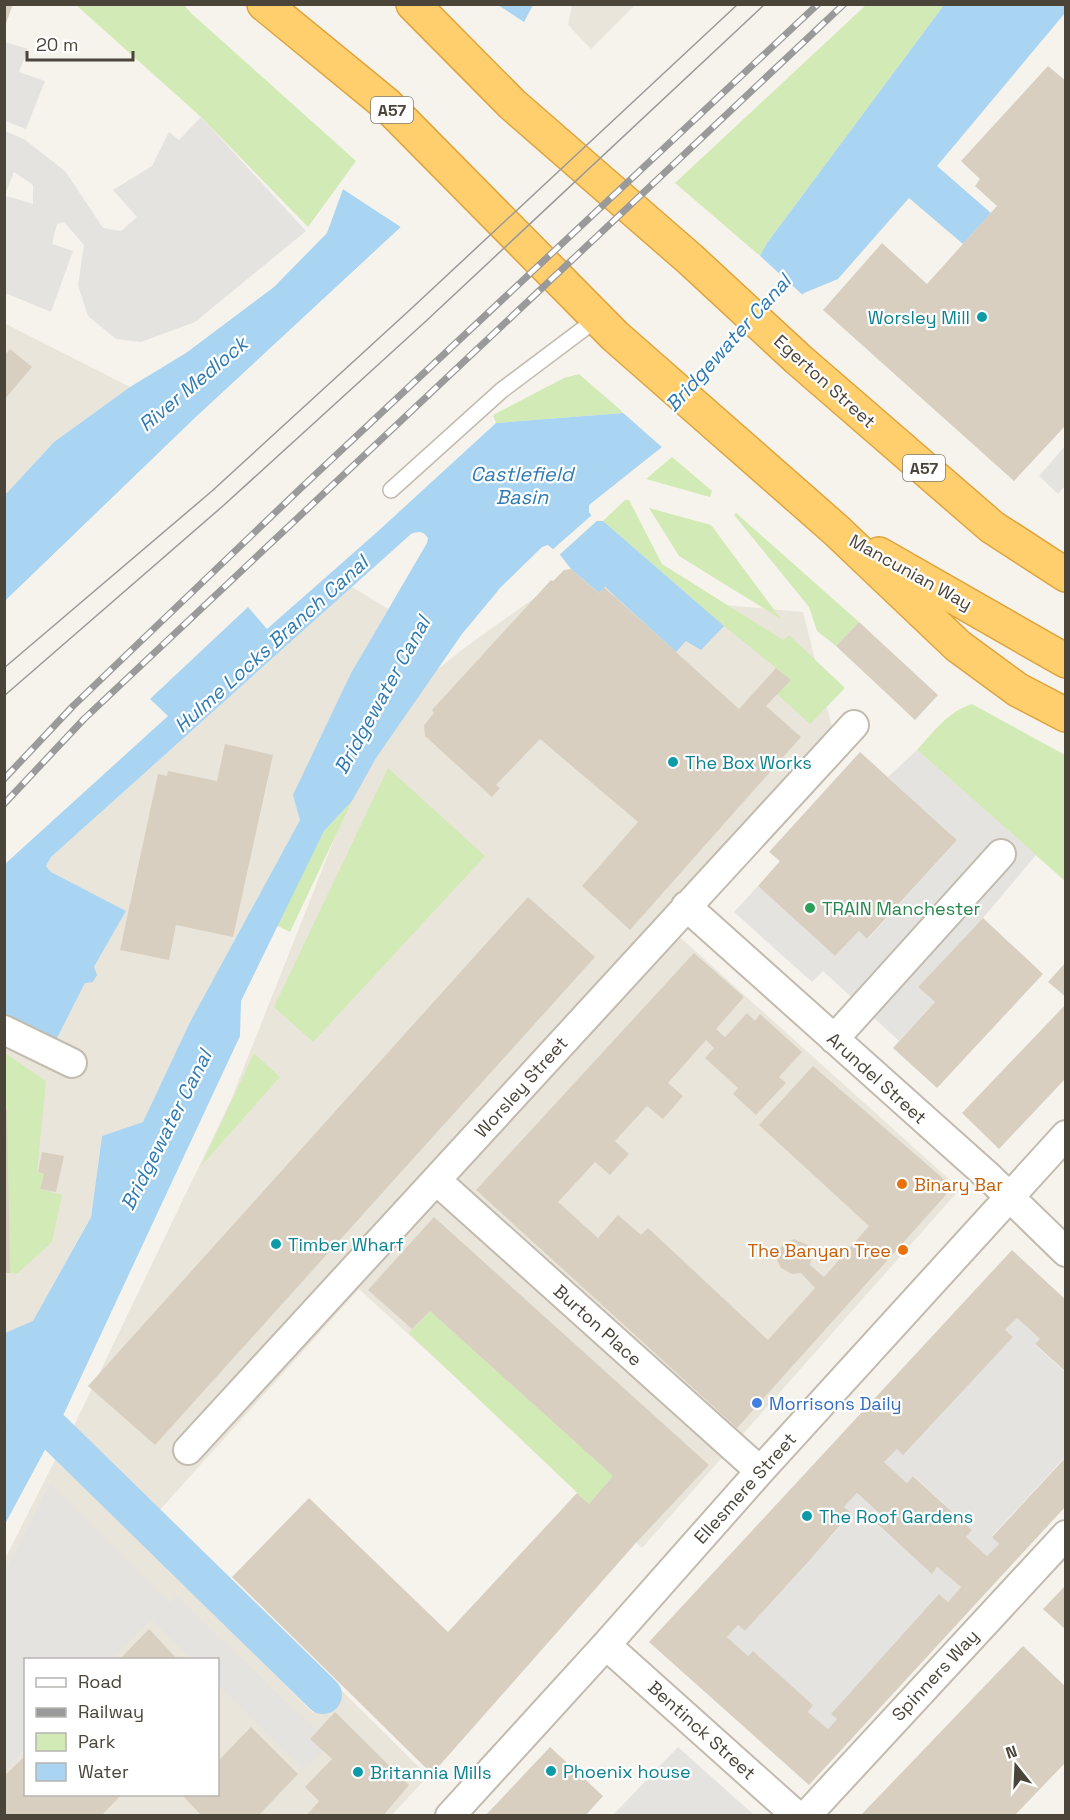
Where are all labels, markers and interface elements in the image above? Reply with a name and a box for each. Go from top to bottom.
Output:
scale bar [27,24,134,62]
text: 20 m [36,33,79,56]
road number: A57 [371,97,413,123]
water label: Bridgewater Canal [659,267,798,417]
place label: Worsley Mill [868,306,970,329]
marker: Worsley Mill [975,310,989,324]
water label: River Medlock [133,329,255,437]
street label: Egerton Street [769,329,881,433]
road number: A57 [903,455,945,481]
water label: Castlefield Basin [470,461,576,510]
street label: Mancunian Way [846,529,976,615]
water label: Hulme Locks Branch Canal [169,549,375,738]
water label: Bridgewater Canal [328,610,437,778]
place label: The Box Works [685,751,812,774]
marker: The Box Works [666,755,680,769]
place label: TRAIN Manchester [822,897,981,920]
marker: TRAIN Manchester [803,901,817,915]
street label: Arundel Street [822,1027,932,1129]
street label: Worsley Street [469,1032,573,1142]
water label: Bridgewater Canal [114,1044,219,1214]
place label: Binary Bar [914,1173,1003,1196]
marker: Binary Bar [895,1177,909,1191]
place label: Timber Wharf [288,1233,404,1256]
marker: Timber Wharf [269,1237,283,1251]
place label: The Banyan Tree [747,1239,891,1262]
marker: The Banyan Tree [896,1243,910,1257]
street label: Burton Place [549,1279,647,1371]
place label: Morrisons Daily [769,1392,902,1415]
marker: Morrisons Daily [750,1396,764,1410]
street label: Ellesmere Street [689,1428,801,1548]
place label: The Roof Gardens [819,1505,973,1528]
marker: The Roof Gardens [800,1509,814,1523]
street label: Spinners Way [887,1624,983,1726]
legend [24,1658,219,1796]
text: Road [78,1670,122,1693]
street label: Bentinck Street [643,1676,761,1784]
text: Railway [78,1700,144,1723]
text: Park [78,1730,116,1753]
north arrow [986,1736,1046,1796]
text: N [1003,1741,1020,1764]
text: Water [78,1760,129,1783]
place label: Phoenix house [563,1760,691,1783]
place label: Britannia Mills [370,1761,491,1784]
marker: Phoenix house [544,1764,558,1778]
marker: Britannia Mills [351,1765,365,1779]

